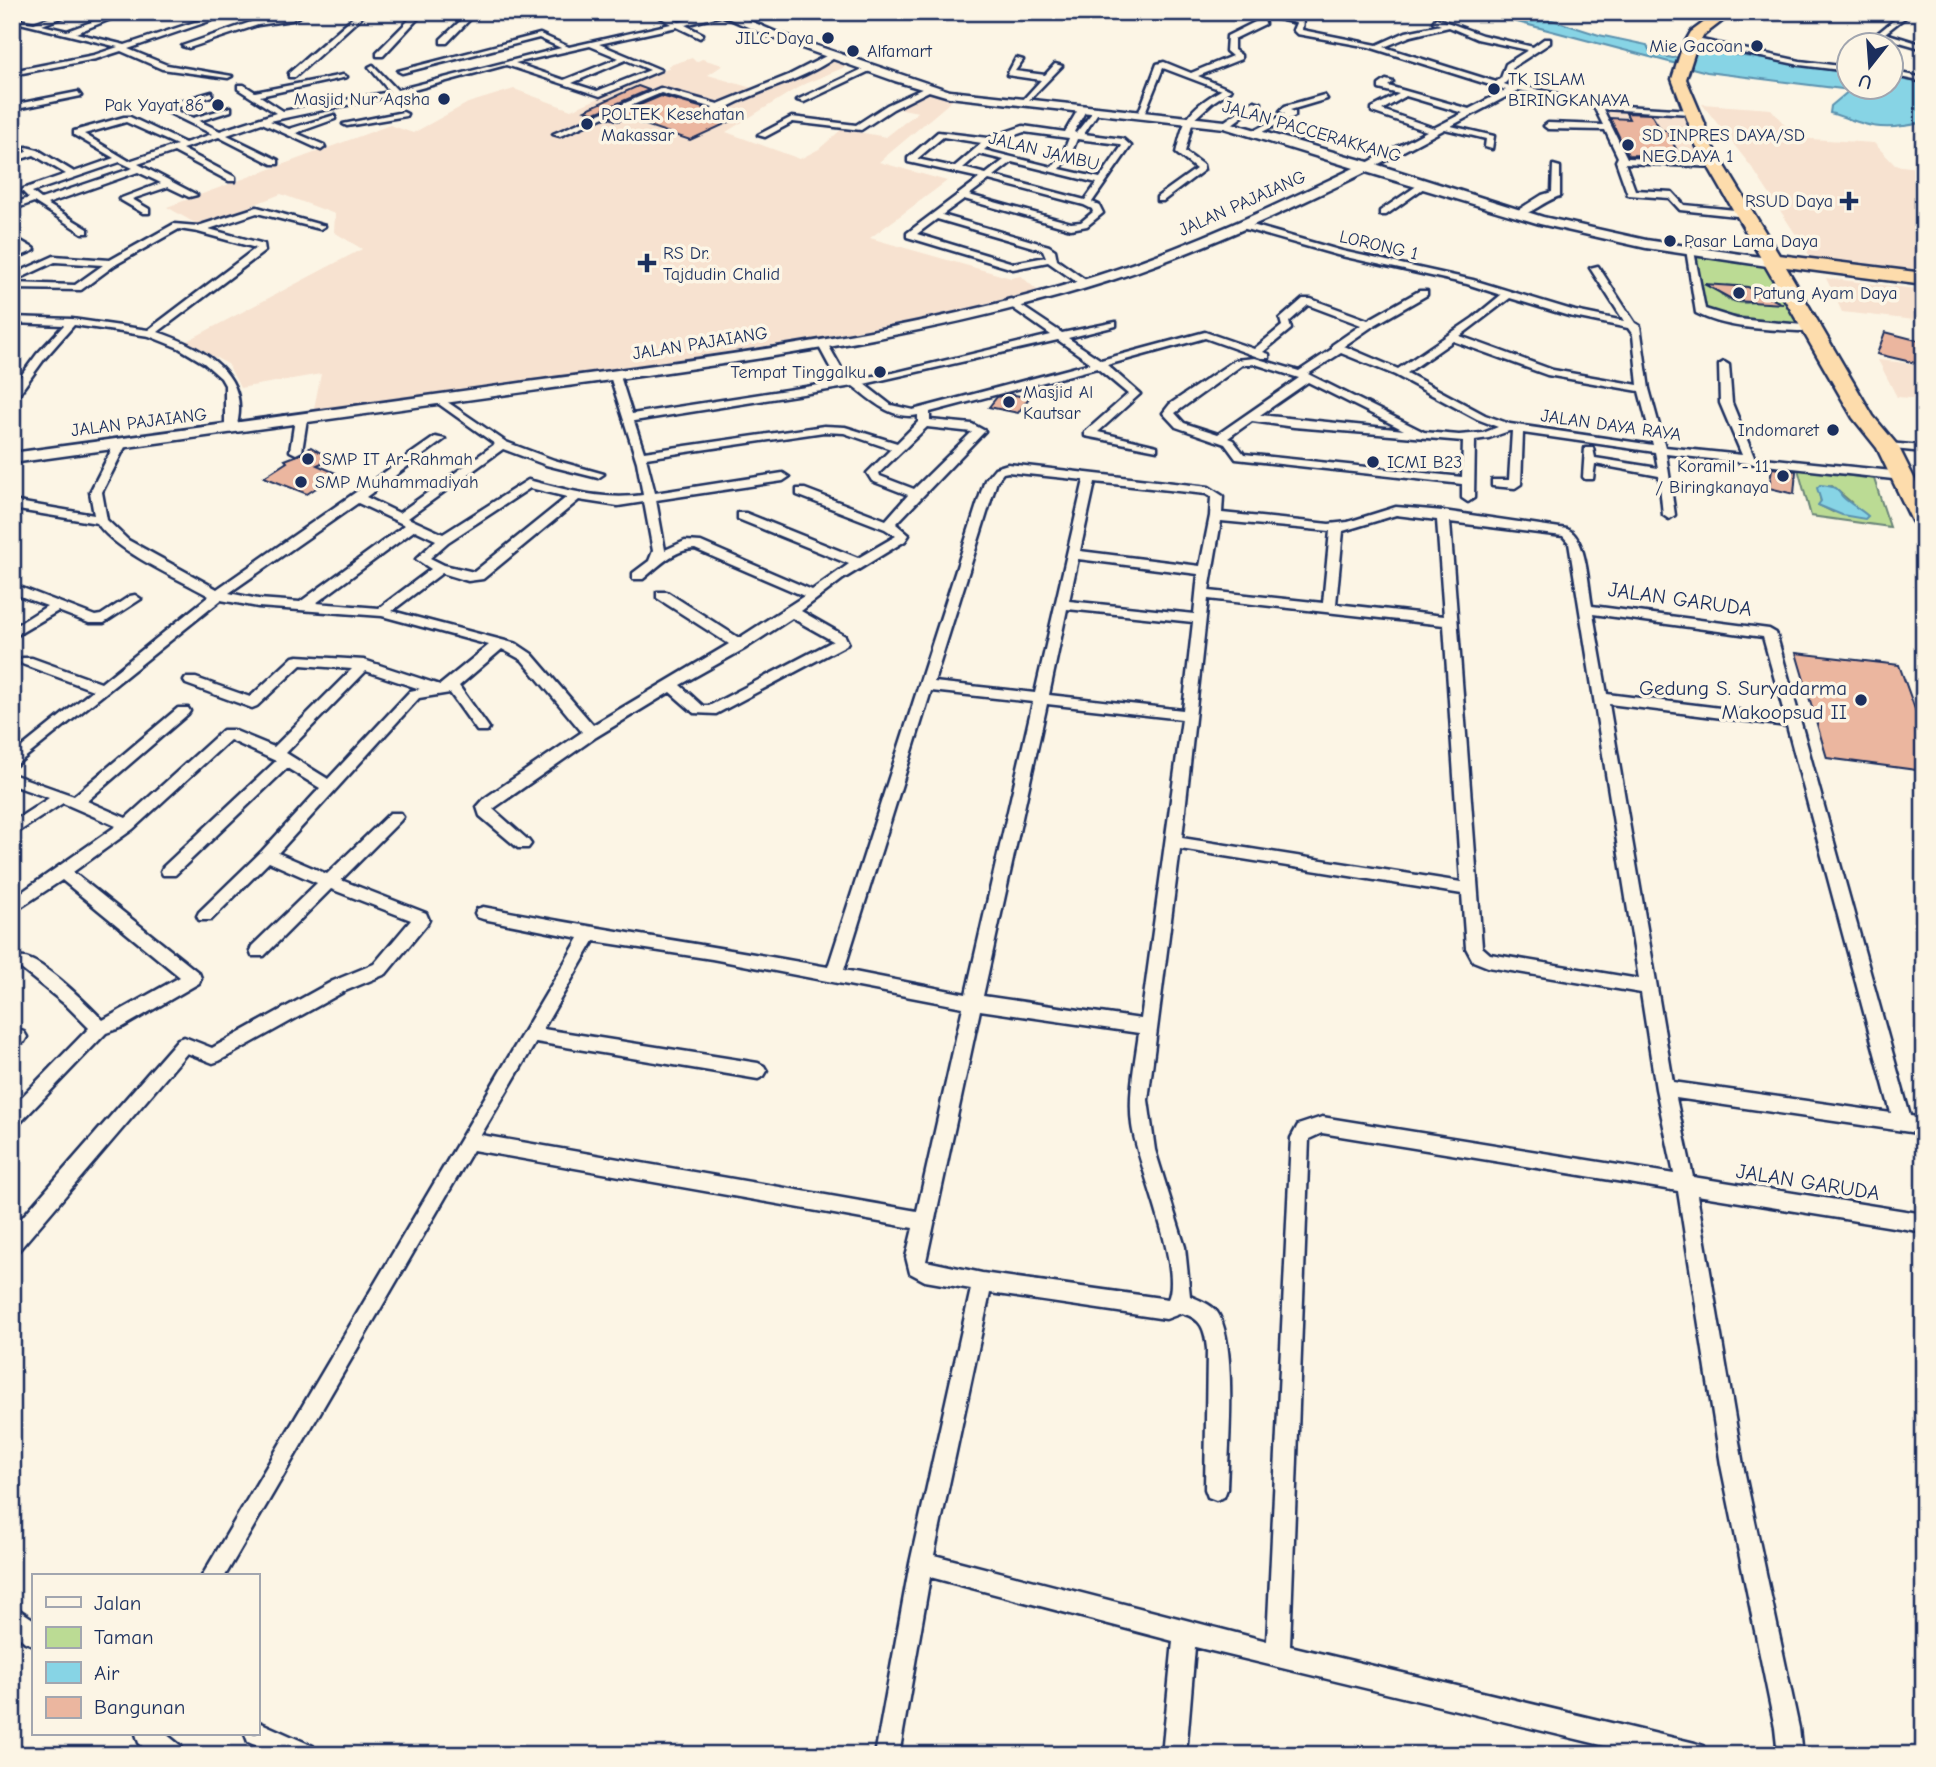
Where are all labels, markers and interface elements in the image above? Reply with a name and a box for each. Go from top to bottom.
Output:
place label: JILC Daya [736,28,814,49]
marker: JILC Daya [820,30,836,46]
north arrow [1834,32,1904,102]
place label: Mie Gacoan [1649,36,1743,57]
marker: Mie Gacoan [1749,38,1765,54]
place label: Alfamart [867,41,933,62]
marker: Alfamart [845,43,861,59]
place label: TK ISLAM BIRINGKANAYA [1508,69,1630,111]
text: U [1856,69,1875,94]
marker: TK ISLAM BIRINGKANAYA [1486,81,1502,97]
place label: Masjid Nur Aqsha [294,89,430,110]
marker: Masjid Nur Aqsha [436,91,452,107]
place label: Pak Yayat 86 [105,95,204,116]
street label: JALAN PACCERAKKANG [1220,96,1404,167]
marker: Pak Yayat 86 [210,97,226,113]
place label: POLTEK Kesehatan Makassar [601,104,745,146]
marker: POLTEK Kesehatan Makassar [579,116,595,132]
place label: SD INPRES DAYA/SD NEG.DAYA 1 [1642,125,1805,167]
street label: JALAN JAMBU [986,128,1101,175]
marker: SD INPRES DAYA/SD NEG.DAYA 1 [1620,137,1636,153]
street label: JALAN PAJAIANG [1175,166,1309,241]
place label: RSUD Daya [1745,191,1833,212]
marker: RSUD Daya [1839,191,1859,211]
street label: LORONG 1 [1337,226,1420,265]
place label: Pasar Lama Daya [1684,231,1818,252]
marker: Pasar Lama Daya [1662,233,1678,249]
place label: RS Dr. Tajdudin Chalid [663,243,780,285]
marker: RS Dr. Tajdudin Chalid [637,253,657,273]
place label: Patung Ayam Daya [1753,283,1898,304]
marker: Patung Ayam Daya [1731,285,1747,301]
street label: JALAN PAJAIANG [631,322,769,365]
place label: Tempat Tinggalku [730,362,866,383]
marker: Tempat Tinggalku [872,364,888,380]
place label: Masjid Al Kautsar [1023,382,1093,424]
marker: Masjid Al Kautsar [1001,394,1017,410]
street label: JALAN PAJAIANG [70,404,208,441]
street label: JALAN DAYA RAYA [1539,405,1683,446]
place label: Indomaret [1738,420,1820,441]
marker: Indomaret [1825,422,1841,438]
place label: SMP IT Ar-Rahmah [322,449,473,470]
marker: SMP IT Ar-Rahmah [300,451,316,467]
place label: ICMI B23 [1387,452,1462,473]
marker: ICMI B23 [1365,454,1381,470]
place label: Koramil - 11 / Biringkanaya [1655,456,1769,498]
marker: Koramil - 11 / Biringkanaya [1775,468,1791,484]
place label: SMP Muhammadiyah [315,472,479,493]
marker: SMP Muhammadiyah [293,474,309,490]
street label: JALAN GARUDA [1607,577,1753,621]
place label: Gedung S. Suryadarma Makoopsud II [1639,676,1847,724]
marker: Gedung S. Suryadarma Makoopsud II [1853,692,1869,708]
street label: JALAN GARUDA [1735,1159,1881,1205]
legend [32,1574,259,1736]
text: Jalan [94,1591,141,1615]
text: Taman [94,1625,154,1649]
text: Air [94,1661,120,1685]
text: Bangunan [94,1695,185,1719]

